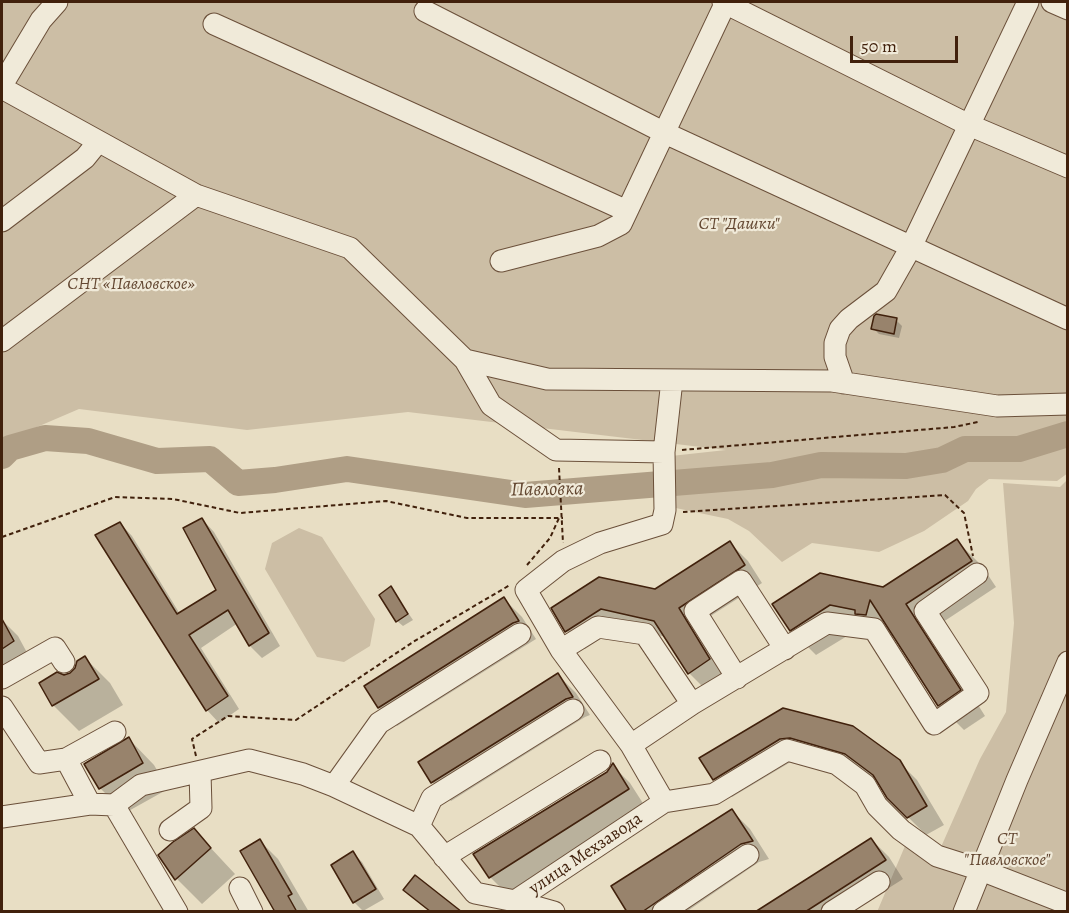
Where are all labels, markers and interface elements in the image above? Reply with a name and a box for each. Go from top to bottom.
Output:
scale bar [853,24,961,62]
text: 50 m [861,34,897,58]
park label: СТ "Дашки" [698,214,780,236]
park label: СНТ «Павловское» [67,274,195,296]
water label: Павловка [510,477,584,503]
street label: улица Мехзавода [525,808,647,900]
park label: СТ "Павловское" [964,829,1050,872]

